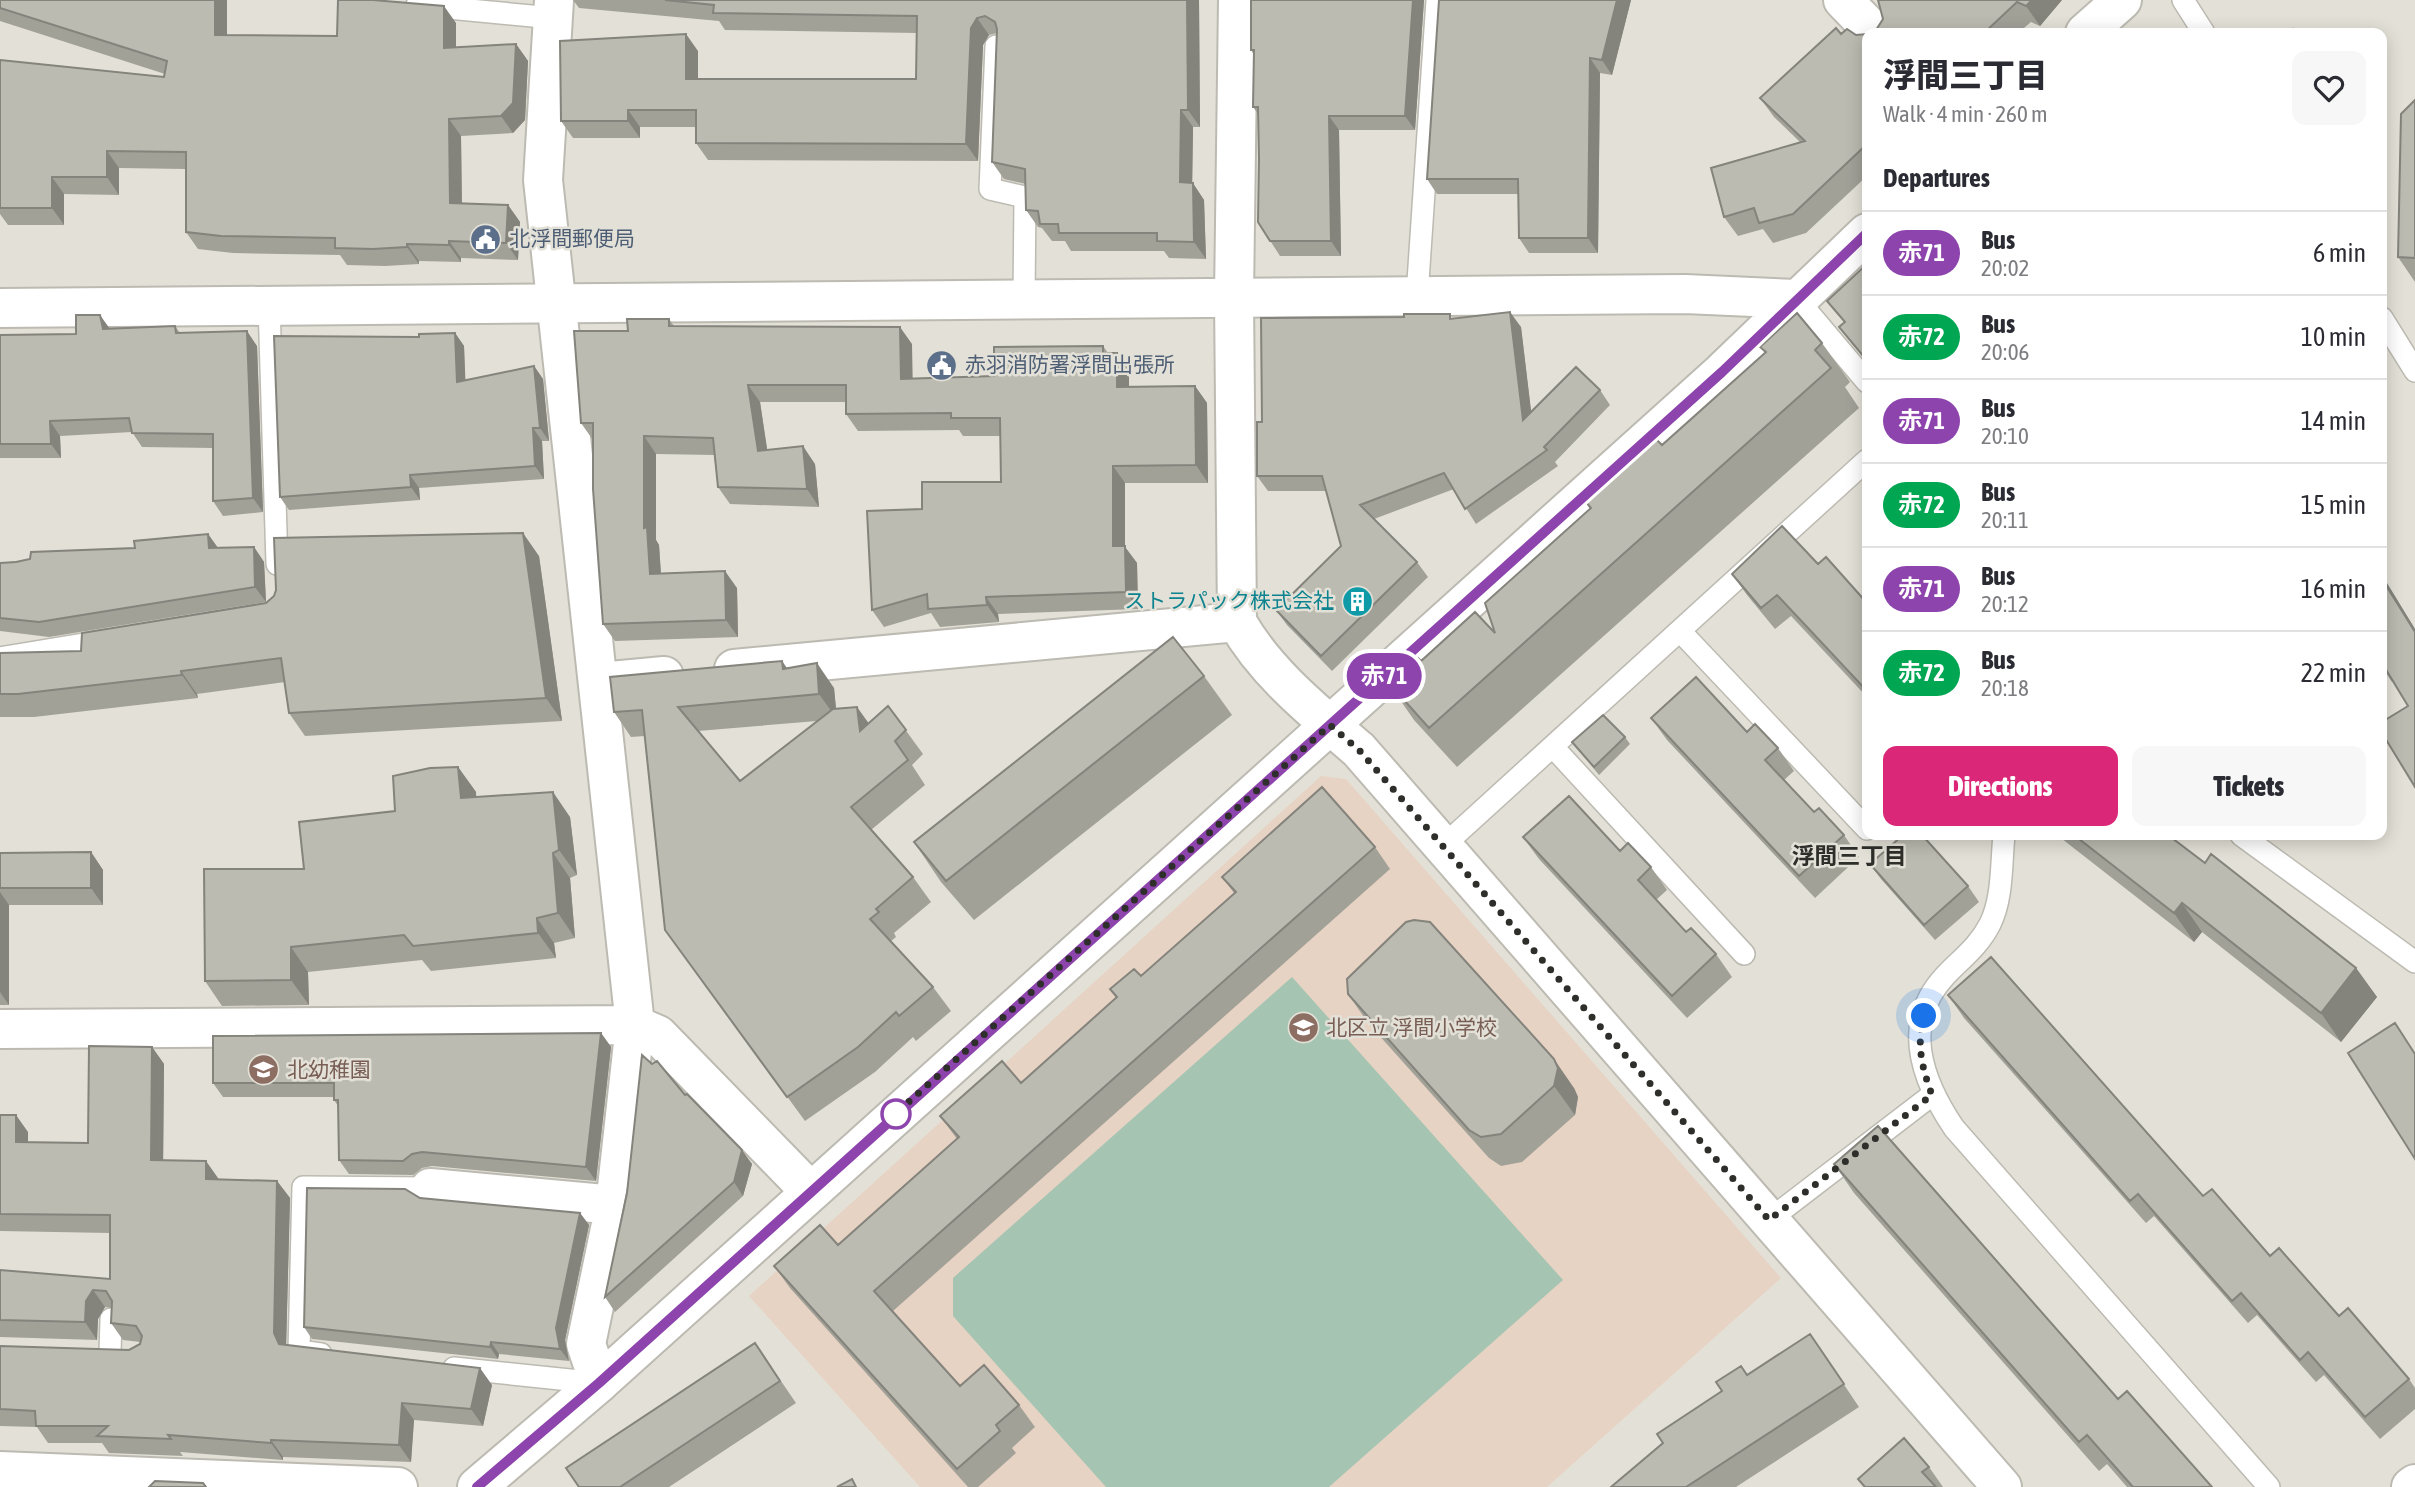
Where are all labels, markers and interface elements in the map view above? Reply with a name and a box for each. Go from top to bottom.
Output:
button: heart [2292,51,2366,125]
text: 浮間三丁目 [1883,56,2048,94]
text: Walk · 4 min · 260 m [1883,101,2047,127]
text: Departures [1883,163,1990,193]
public building icon: 北浮間郵便局 [469,222,503,256]
text: Bus [1981,225,2015,255]
place label: 北浮間郵便局 [509,226,635,250]
text: 6 min [2313,238,2366,268]
text: 赤71 [1898,239,1945,266]
text: 20:02 [1981,255,2029,281]
text: Bus [1981,309,2015,339]
text: 10 min [2301,322,2366,352]
text: 赤72 [1898,323,1945,350]
text: 20:06 [1981,339,2029,365]
public building icon: 赤羽消防署浮間出張所 [925,348,959,382]
place label: 赤羽消防署浮間出張所 [965,352,1175,376]
text: Bus [1981,393,2015,423]
text: 14 min [2301,406,2366,436]
text: 赤71 [1898,407,1945,434]
text: 20:10 [1981,423,2029,449]
text: Bus [1981,477,2015,507]
text: 15 min [2301,490,2366,520]
text: 赤72 [1898,491,1945,518]
text: 20:11 [1981,507,2029,533]
text: Bus [1981,561,2015,591]
text: 16 min [2301,574,2366,604]
text: 赤71 [1898,575,1945,602]
building icon: ストラパック株式会社 [1340,584,1374,618]
place label: ストラパック株式会社 [1124,588,1334,612]
text: 20:12 [1981,591,2029,617]
text: Bus [1981,645,2015,675]
line badge: 赤71 [1344,653,1424,699]
text: 22 min [2301,658,2366,688]
text: 赤72 [1898,659,1945,686]
text: 赤71 [1361,662,1407,689]
text: 20:18 [1981,675,2029,701]
button: Directions [1883,746,2118,826]
button: Tickets [2132,746,2366,826]
district label: 浮間三丁目 [1792,843,1907,869]
your location [1906,998,1941,1033]
school or university icon: 北区立 浮間小学校 [1286,1011,1320,1045]
place label: 北区立 浮間小学校 [1326,1015,1497,1039]
school or university icon: 北幼稚園 [247,1053,281,1087]
place label: 北幼稚園 [287,1057,371,1081]
unlabelled marker [881,1099,911,1129]

